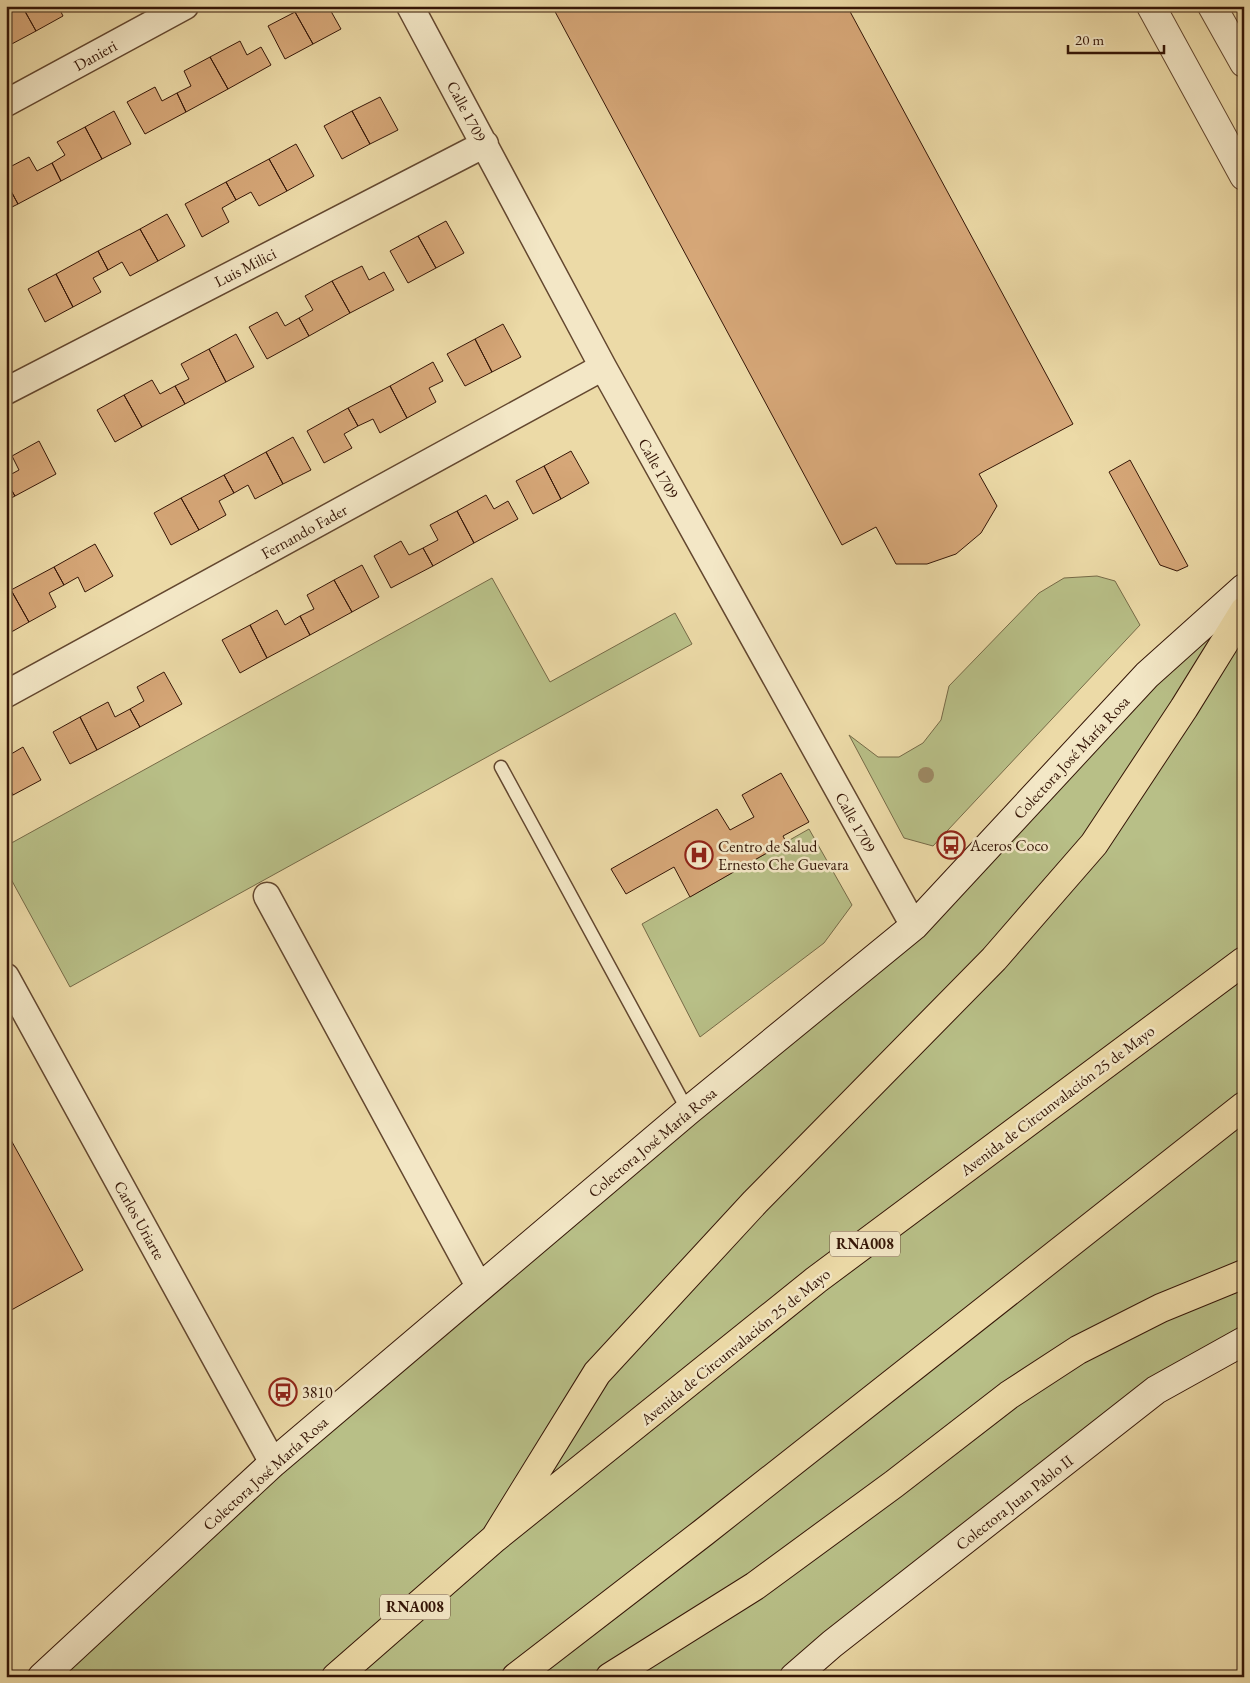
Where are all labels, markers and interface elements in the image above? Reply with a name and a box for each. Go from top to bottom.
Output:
scale bar [1068,22,1164,54]
text: 20 m [1075,30,1104,49]
street label: Danieri [70,35,121,76]
street label: Calle 1709 [442,77,491,145]
street label: Luis Milici [211,243,280,292]
street label: Calle 1709 [633,434,684,502]
street label: Fernando Fader [257,499,352,564]
street label: Colectora José María Rosa [1009,691,1135,824]
street label: Calle 1709 [830,788,881,856]
bus stop icon: Aceros Coco [936,830,966,860]
place label: Aceros Coco [969,835,1049,856]
place label: Centro de Salud Ernesto Che Guevara [718,836,849,875]
hospital icon: Centro de Salud Ernesto Che Guevara [684,840,714,870]
street label: Avenida de Circunvalación 25 de Mayo [955,1020,1159,1181]
street label: Colectora José María Rosa [584,1082,721,1202]
street label: Carlos Uriarte [109,1177,170,1264]
road number: RNA008 [830,1232,900,1256]
street label: Avenida de Circunvalación 25 de Mayo [635,1263,835,1430]
bus stop icon: 3810 [268,1377,298,1407]
place label: 3810 [302,1382,333,1403]
street label: Colectora José María Rosa [198,1411,333,1535]
street label: Colectora Juan Pablo II [951,1450,1078,1555]
road number: RNA008 [380,1594,450,1620]

